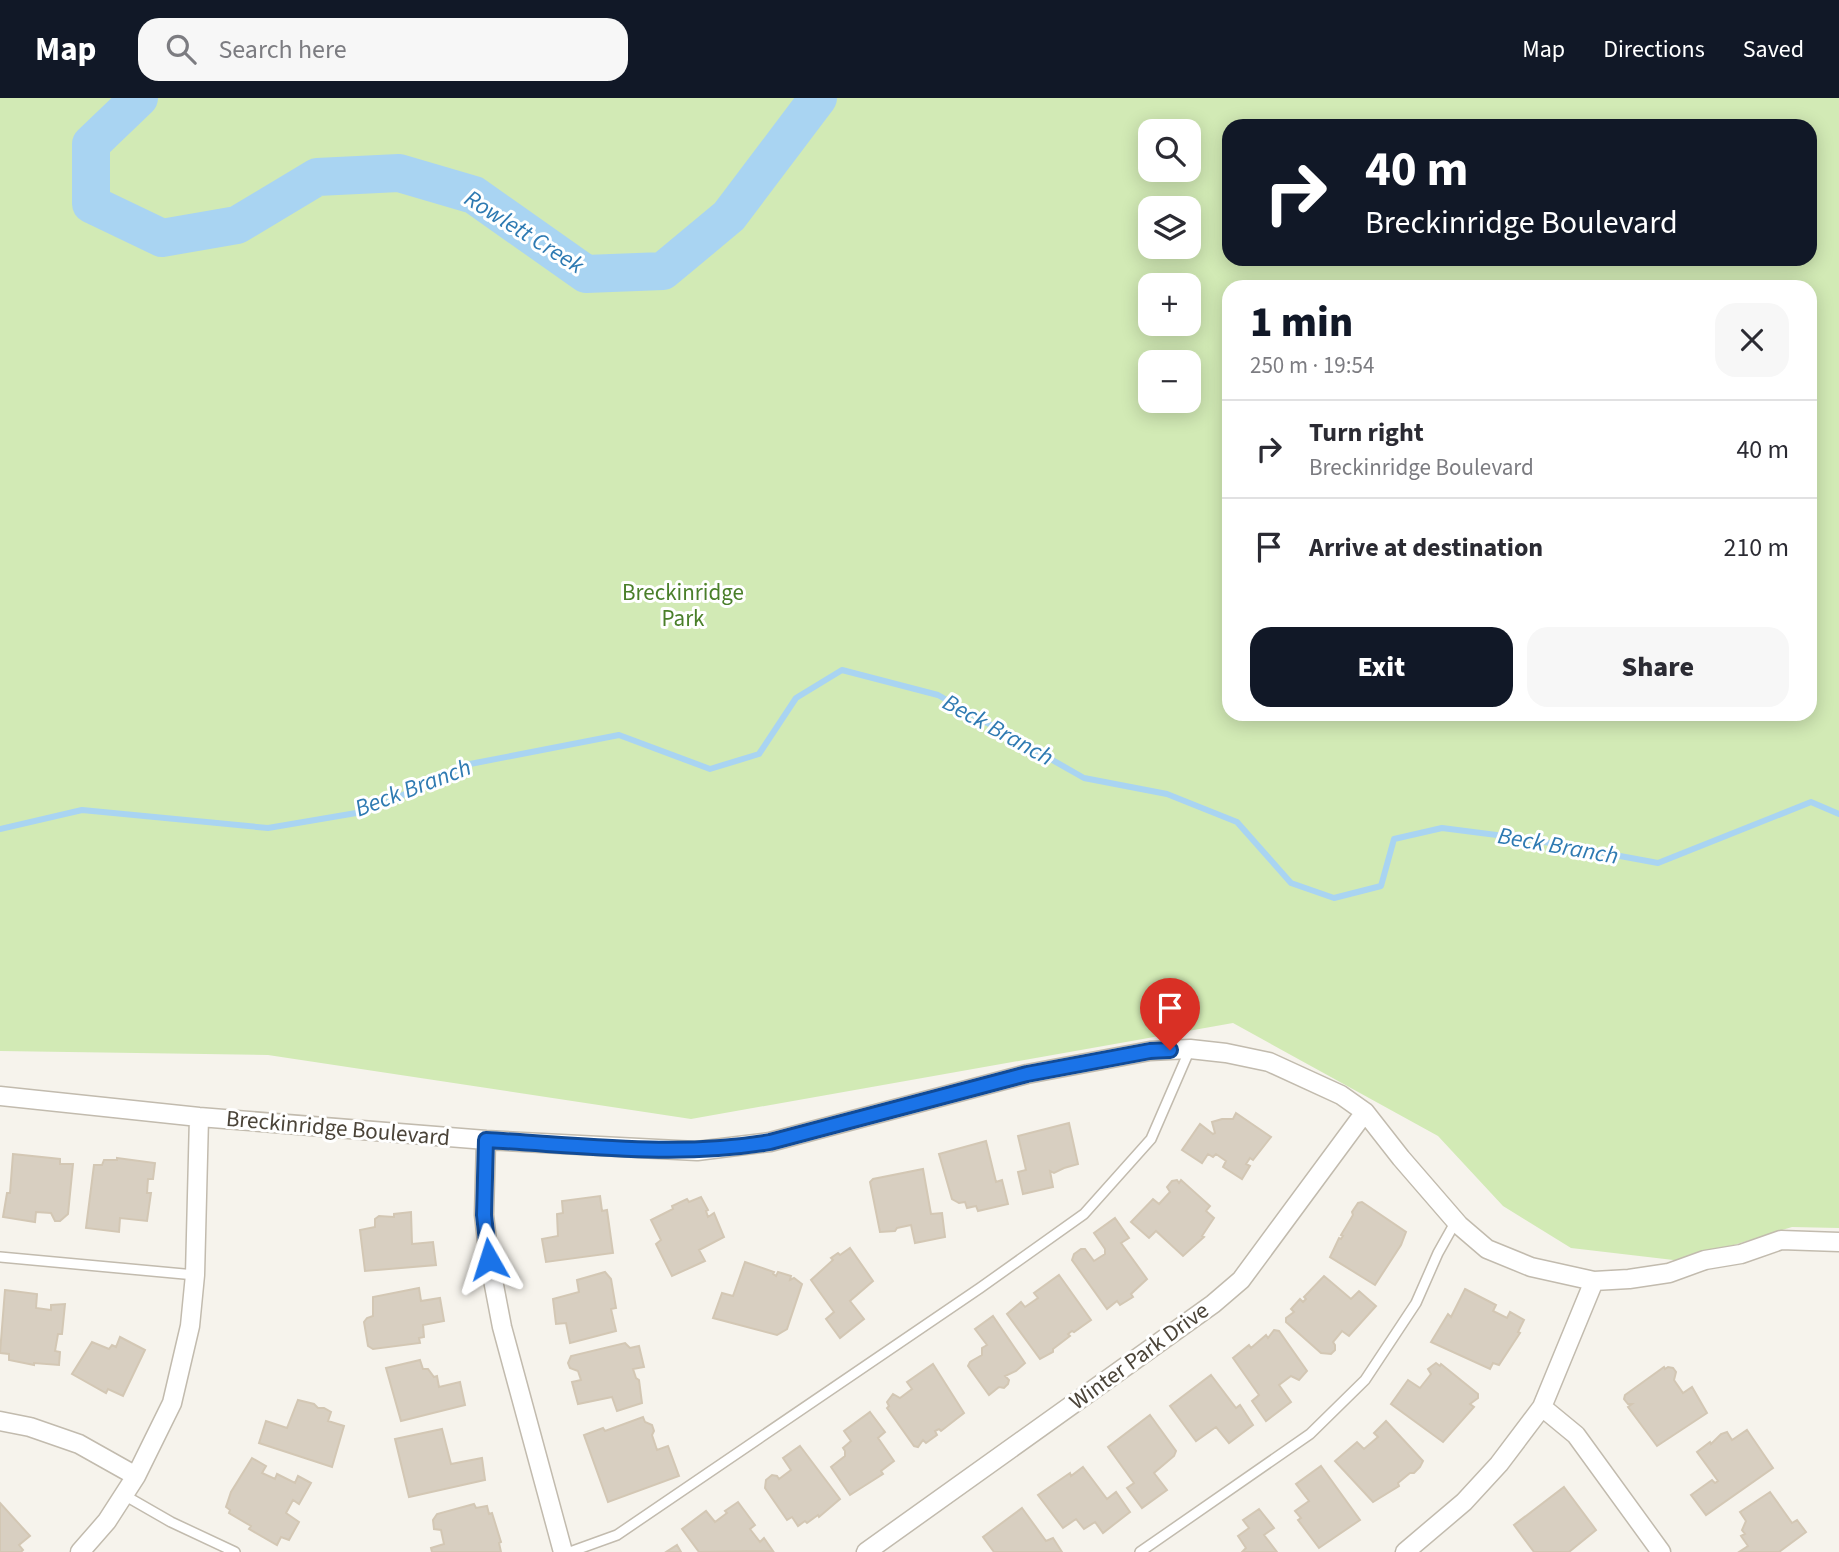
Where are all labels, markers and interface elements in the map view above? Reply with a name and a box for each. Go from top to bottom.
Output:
search box [138,18,628,81]
text: Map [35,26,96,73]
icon: search [162,30,200,68]
text: Search here [218,31,347,68]
text: Map [1522,32,1565,67]
text: Directions [1603,32,1705,67]
text: Saved [1743,32,1804,67]
map controls [1138,119,1201,413]
button: search [1138,119,1201,182]
text: 40 m [1365,135,1469,205]
icon: right [1250,147,1341,238]
water label: Rowlett Creek [457,181,591,283]
button: layers [1138,196,1201,259]
text: Breckinridge Boulevard [1365,200,1678,246]
button: + [1138,273,1201,336]
text: 1 min [1250,293,1353,353]
button: close [1715,303,1789,377]
text: 250 m · 19:54 [1250,349,1374,382]
button: − [1138,350,1201,413]
text: Turn right [1309,414,1424,451]
icon: right [1250,430,1288,468]
text: 40 m [1736,431,1789,468]
text: Breckinridge Boulevard [1309,451,1534,484]
icon: arrive [1250,528,1288,566]
text: Arrive at destination [1309,529,1543,566]
text: 210 m [1723,529,1789,566]
park label: Breckinridge Park [622,576,744,635]
button: Exit [1250,627,1513,707]
button: Share [1527,627,1789,707]
water label: Beck Branch [936,685,1060,775]
water label: Beck Branch [350,750,476,826]
water label: Beck Branch [1495,818,1621,874]
pin [1140,978,1200,1050]
icon: arrive [1151,989,1189,1027]
street label: Breckinridge Boulevard [225,1102,451,1154]
position arrow [452,1222,526,1296]
street label: Winter Park Drive [1062,1294,1216,1418]

